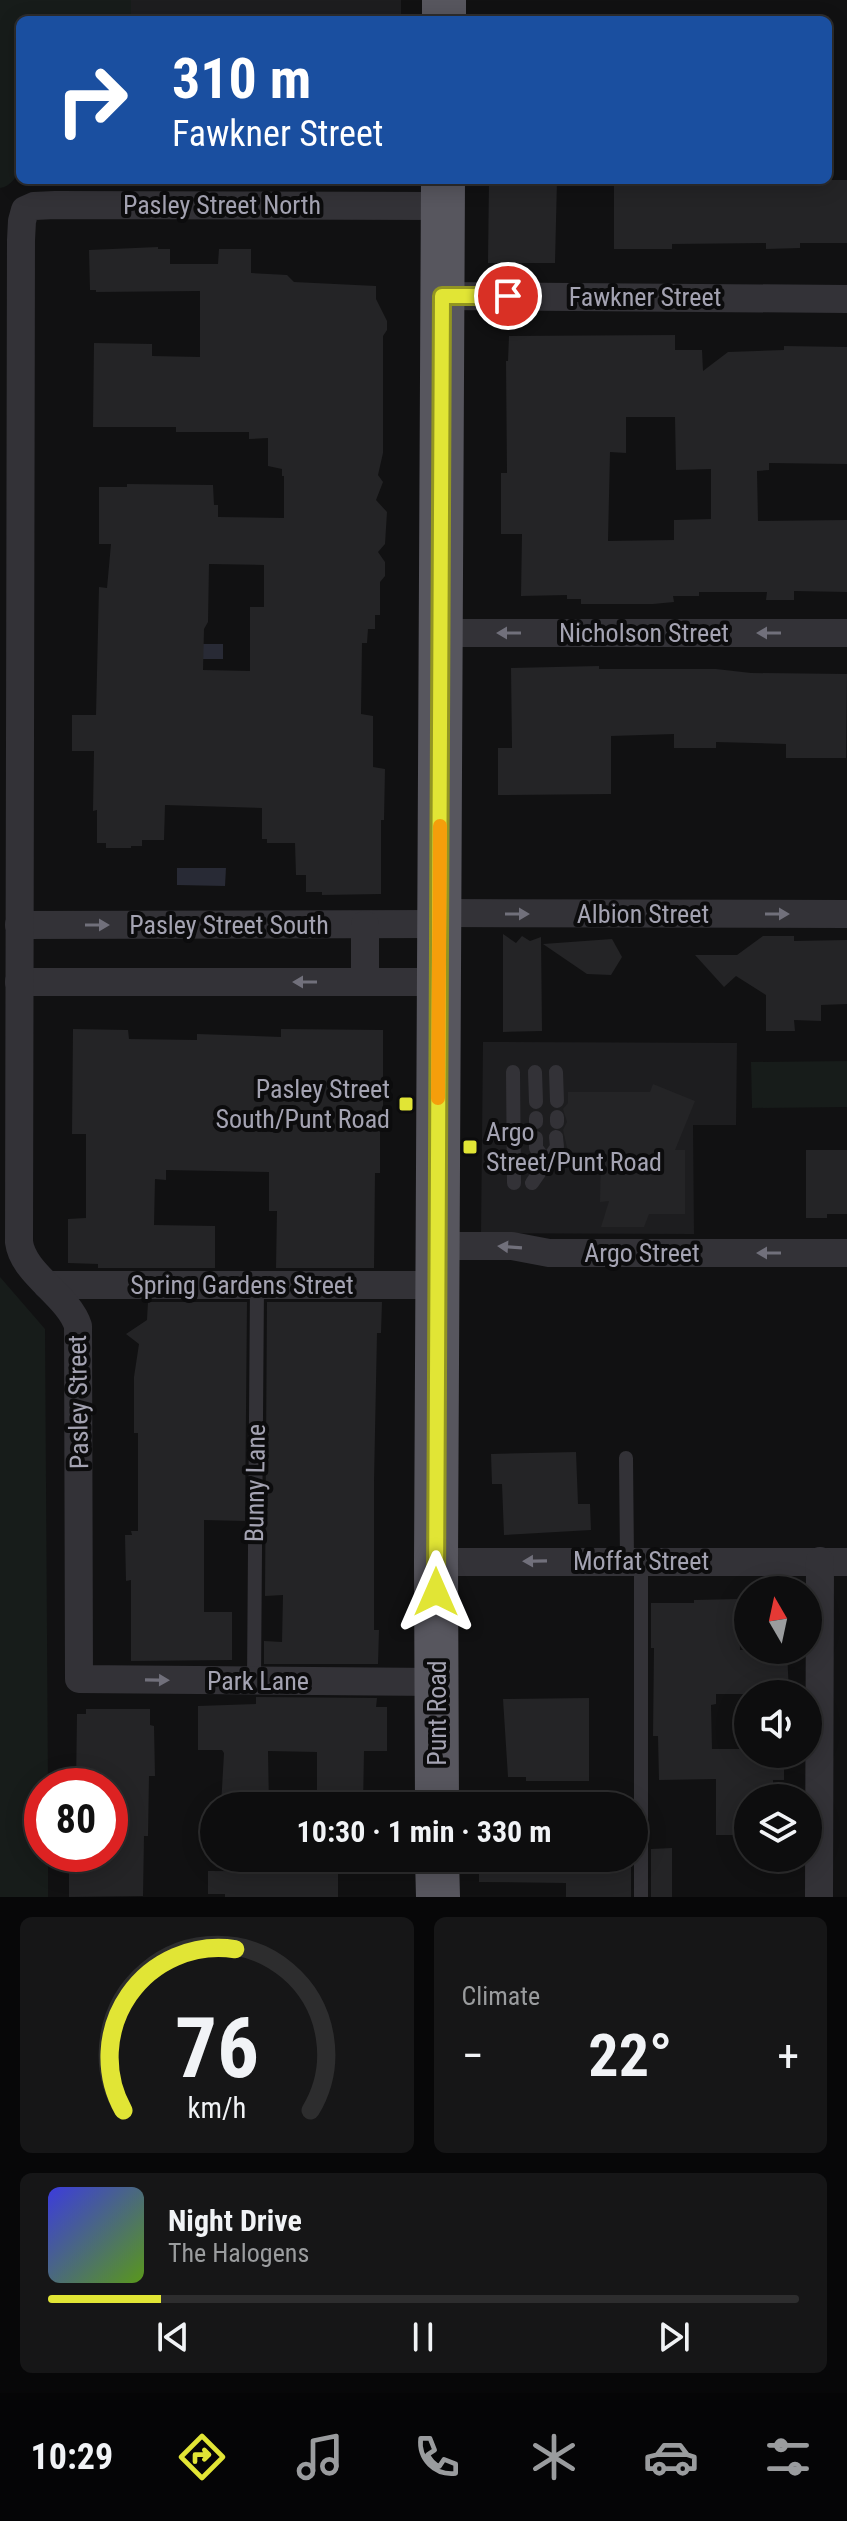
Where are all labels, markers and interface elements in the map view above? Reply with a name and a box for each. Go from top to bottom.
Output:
text: 310 m [172,46,311,112]
icon: right [40,48,144,152]
text: Fawkner Street [172,113,383,155]
street label: Pasley Street North [123,190,321,220]
pin [474,262,542,330]
icon: arrive [486,274,530,318]
street label: Fawkner Street [569,282,721,312]
street label: Nicholson Street [559,618,729,648]
one-way arrow [496,627,521,639]
one-way arrow [756,627,781,639]
street label: Albion Street [577,899,709,929]
one-way arrow [505,908,530,920]
one-way arrow [765,908,790,920]
street label: Pasley Street South [129,910,329,940]
one-way arrow [85,919,110,931]
one-way arrow [292,976,317,988]
place label: Pasley Street South/Punt Road [216,1074,390,1134]
marker: Pasley Street South/Punt Road [397,1095,415,1113]
place label: Argo Street/Punt Road [486,1117,662,1177]
marker: Argo Street/Punt Road [461,1138,479,1156]
street label: Argo Street [584,1238,700,1268]
one-way arrow [497,1240,522,1253]
one-way arrow [756,1247,781,1259]
street label: Spring Gardens Street [130,1270,354,1300]
street label: Pasley Street [62,1335,94,1469]
street label: Bunny Lane [239,1424,271,1542]
street label: Moffat Street [573,1546,709,1576]
position arrow [394,1550,478,1634]
one-way arrow [522,1555,547,1568]
north arrow [734,1576,822,1664]
map controls [734,1576,822,1872]
street label: Punt Road [422,1660,452,1766]
street label: Park Lane [207,1666,309,1696]
one-way arrow [145,1674,170,1686]
button: sound [734,1680,822,1768]
speed limit sign: 80 [24,1768,128,1872]
button: layers [734,1784,822,1872]
text: 10:30 · 1 min · 330 m [297,1814,551,1849]
text: Climate [462,1981,540,2011]
text: 76 [175,2000,259,2097]
text: 22° [588,2020,672,2091]
text: − [462,2030,484,2082]
text: + [777,2030,799,2082]
text: km/h [187,2091,246,2125]
text: Night Drive [168,2203,302,2238]
text: The Halogens [168,2238,309,2268]
icon: previous [151,2315,195,2359]
icon: pause [401,2315,445,2359]
icon: next [652,2315,696,2359]
icon: directions [174,2429,230,2485]
icon: music [292,2429,348,2485]
icon: phone [409,2429,465,2485]
icon: climate [526,2429,582,2485]
icon: car [643,2429,699,2485]
icon: filters [760,2429,816,2485]
text: 10:29 [31,2436,113,2478]

